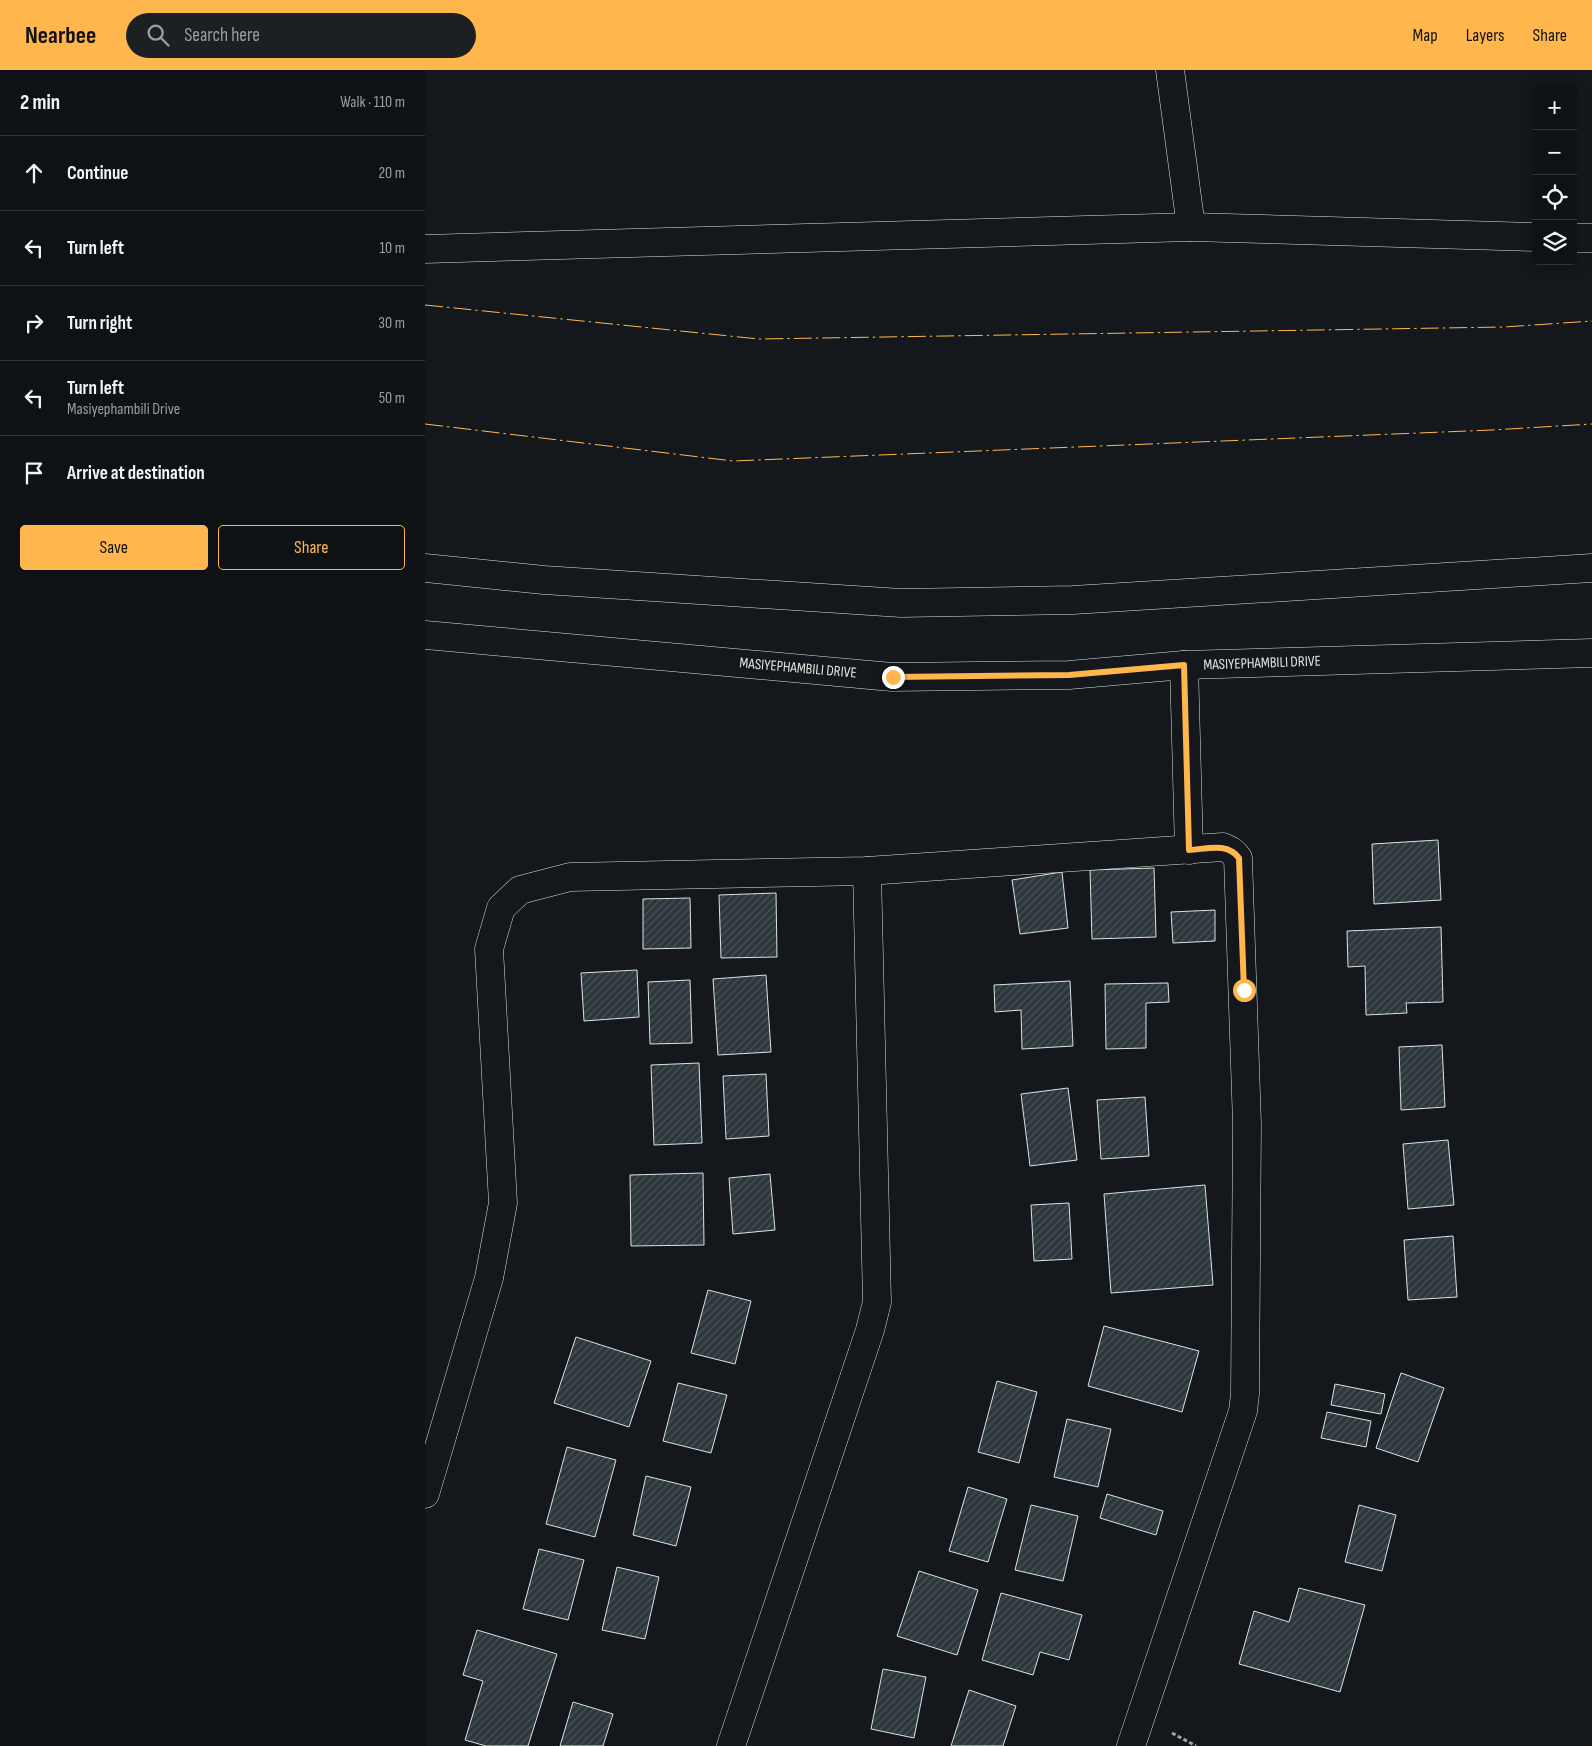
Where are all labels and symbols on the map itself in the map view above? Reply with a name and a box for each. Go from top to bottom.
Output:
street label: MASIYEPHAMBILI DRIVE [1203,651,1321,675]
street label: MASIYEPHAMBILI DRIVE [739,653,857,683]
route end [882,666,905,689]
route start [1233,979,1256,1002]

